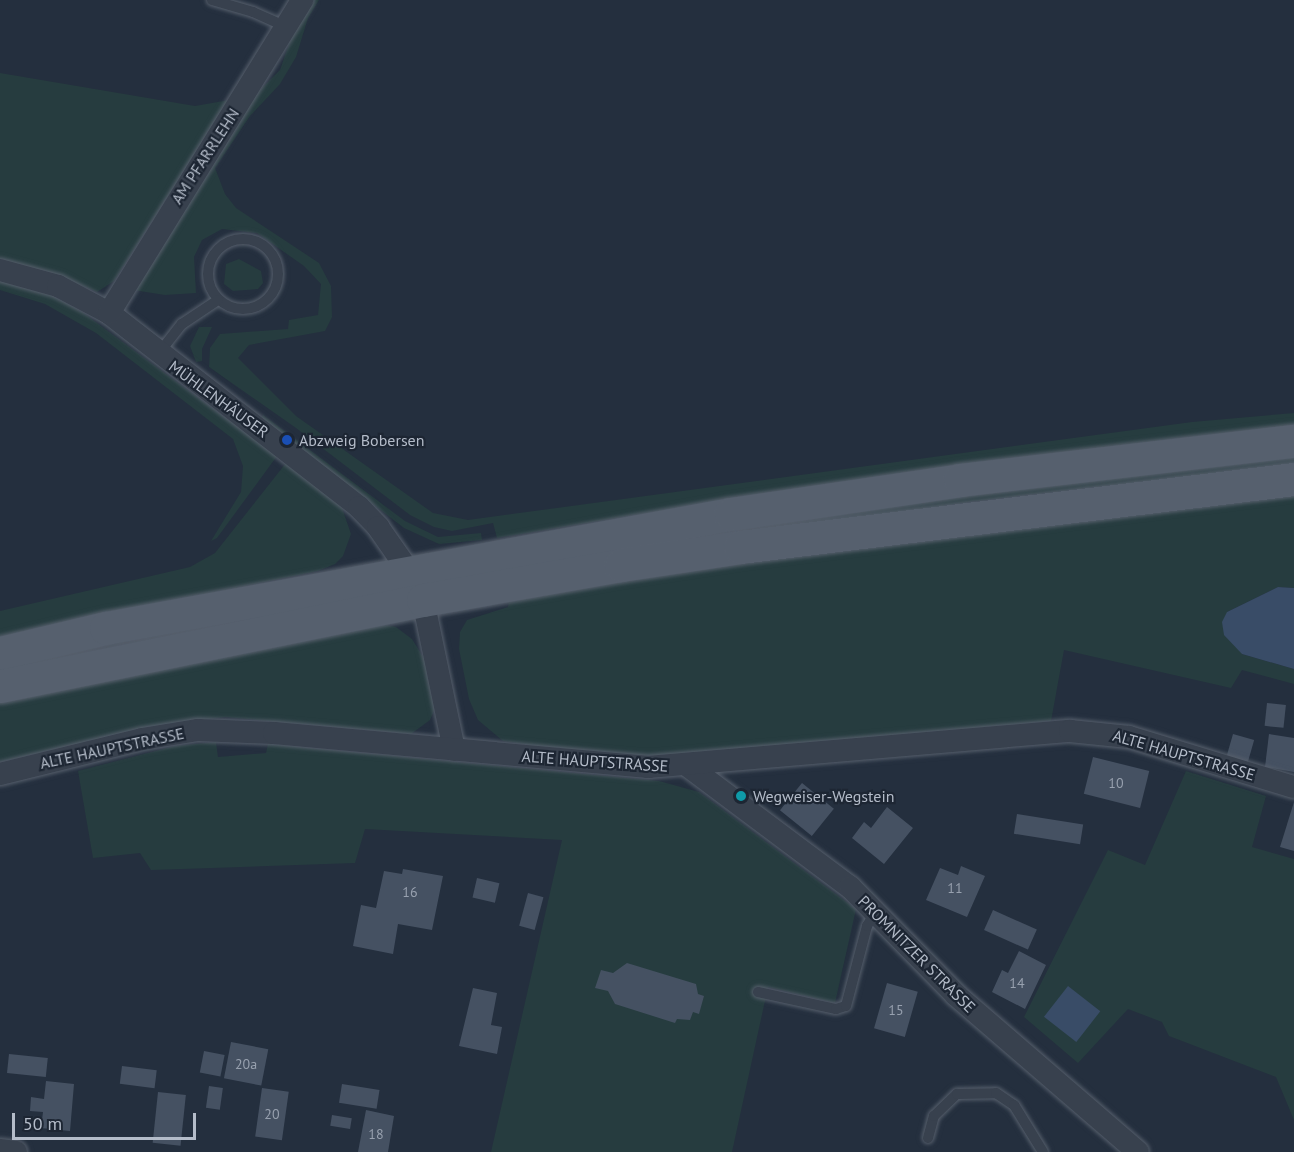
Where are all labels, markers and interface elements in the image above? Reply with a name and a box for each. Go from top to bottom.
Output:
street label: AM PFARRLEHN [167,105,243,207]
street label: MÜHLENHÄUSER [165,356,273,442]
place label: Abzweig Bobersen [299,430,425,450]
marker: Abzweig Bobersen [280,433,294,447]
street label: ALTE HAUPTSTRASSE [38,723,186,773]
street label: ALTE HAUPTSTRASSE [1111,726,1257,784]
street label: ALTE HAUPTSTRASSE [521,746,669,776]
house number: 10 [1108,775,1124,791]
place label: Wegweiser-Wegstein [753,786,894,806]
marker: Wegweiser-Wegstein [734,789,748,803]
house number: 11 [947,880,963,896]
house number: 16 [402,884,418,900]
street label: PROMNITZER STRASSE [854,891,980,1017]
house number: 14 [1009,975,1025,991]
house number: 15 [888,1002,904,1018]
house number: 20a [235,1056,257,1072]
scale bar [15,1101,200,1139]
house number: 20 [264,1106,280,1122]
text: 50 m [23,1112,62,1135]
house number: 18 [368,1126,384,1142]

